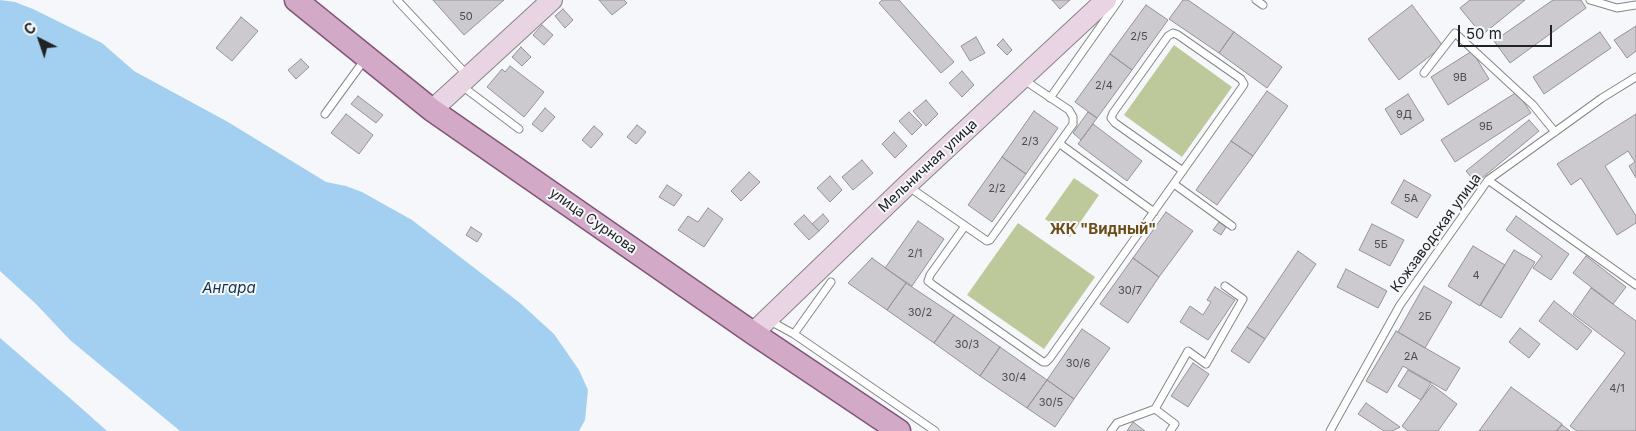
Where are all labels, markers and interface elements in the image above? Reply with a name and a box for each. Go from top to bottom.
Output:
house number: 50 [459,10,473,24]
north arrow [15,15,65,65]
scale bar [1461,15,1555,47]
text: С [20,18,39,38]
text: 50 m [1466,24,1502,43]
house number: 2/5 [1130,30,1148,44]
house number: 9В [1453,71,1467,85]
house number: 2/4 [1095,79,1113,93]
house number: 9Д [1396,108,1412,122]
street label: Мельничная улица [875,116,981,216]
house number: 9Б [1479,120,1493,134]
house number: 2/3 [1021,135,1039,149]
street label: Кожзаводская улица [1387,170,1485,296]
house number: 2/2 [988,182,1006,196]
street label: улица Сурнова [546,185,640,257]
house number: 5А [1404,192,1418,206]
district label: ЖК "Видный" [1050,220,1156,238]
house number: 5Б [1374,238,1388,252]
house number: 2/1 [907,247,923,261]
house number: 4 [1472,269,1480,283]
water label: Ангара [202,279,256,297]
house number: 30/7 [1118,284,1142,298]
house number: 30/2 [908,306,932,320]
house number: 2Б [1418,310,1432,324]
house number: 30/3 [955,338,979,352]
house number: 2А [1404,350,1418,364]
house number: 30/6 [1066,357,1090,371]
house number: 30/4 [1002,371,1026,385]
house number: 4/1 [1609,382,1625,396]
house number: 30/5 [1039,396,1063,410]

